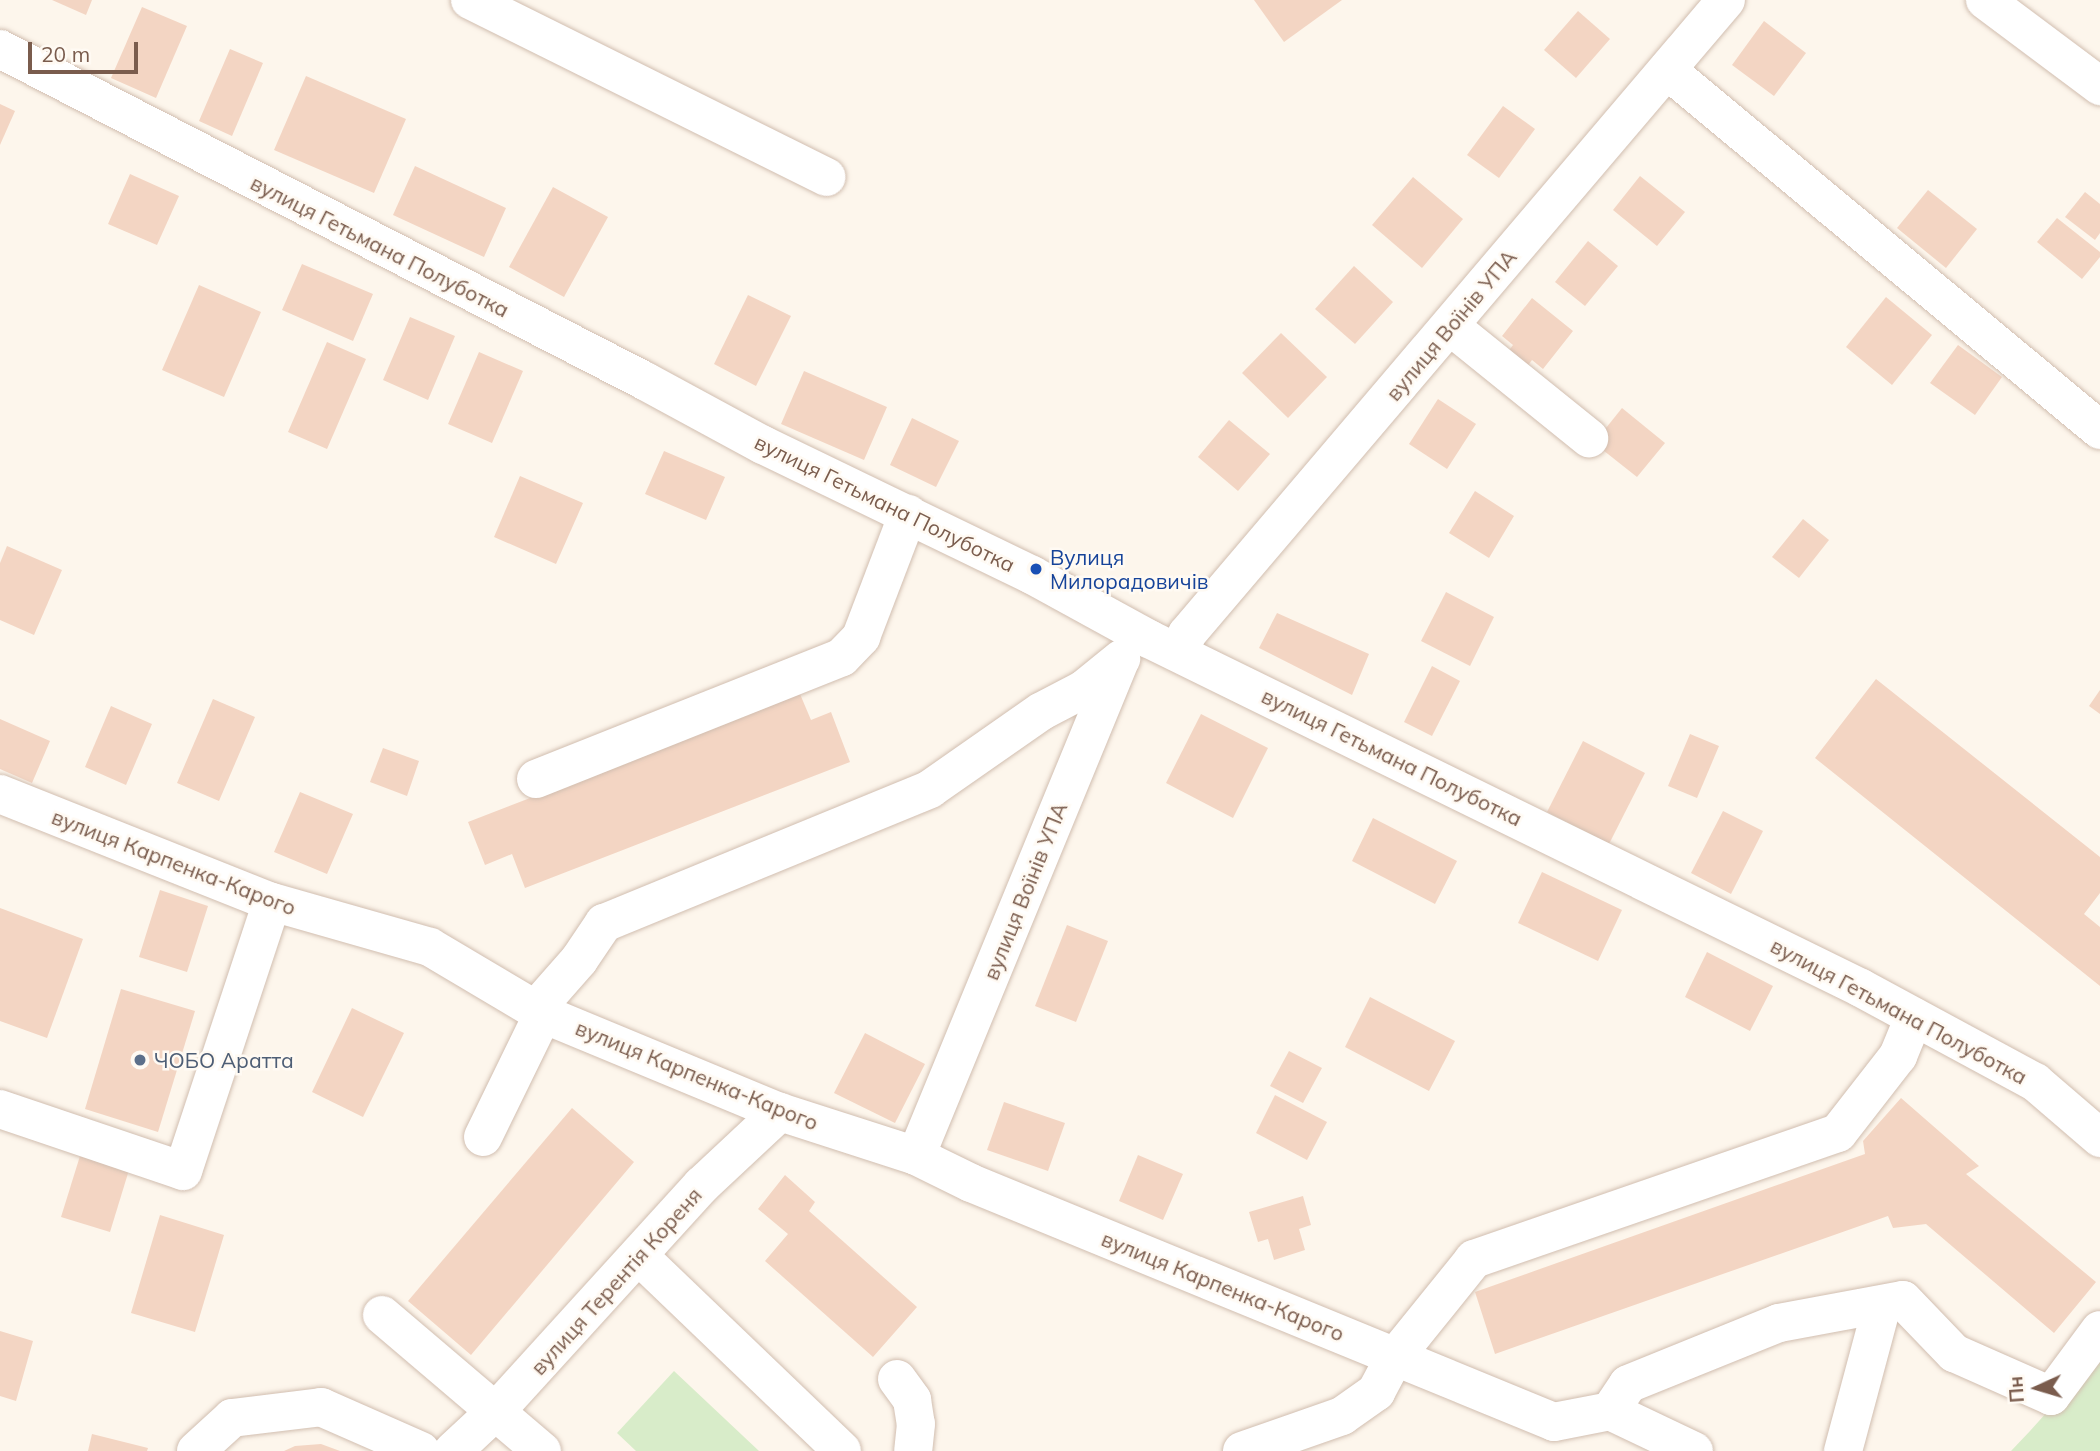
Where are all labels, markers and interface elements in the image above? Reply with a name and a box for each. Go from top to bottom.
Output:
scale bar [32,28,142,72]
text: 20 m [41,41,90,67]
street label: вулиця Гетьмана Полуботка [247,170,513,322]
street label: вулиця Воїнів УПА [1381,244,1521,406]
street label: вулиця Гетьмана Полуботка [751,429,1019,577]
place label: Вулиця Милорадовичів [1050,544,1209,594]
marker: Вулиця Милорадовичів [1028,561,1044,577]
street label: вулиця Гетьмана Полуботка [1258,683,1526,831]
street label: вулиця Воїнів УПА [978,799,1072,983]
street label: вулиця Карпенка-Карого [48,804,300,920]
street label: вулиця Гетьмана Полуботка [1767,933,2031,1089]
street label: вулиця Карпенка-Карого [572,1015,822,1135]
place label: ЧОБО Аратта [154,1047,294,1073]
marker: ЧОБО Аратта [132,1052,148,1068]
street label: вулиця Терентія Кореня [525,1182,707,1380]
street label: вулиця Карпенка-Карого [1098,1226,1348,1346]
north arrow [2002,1353,2072,1423]
text: Пн [2003,1375,2029,1403]

